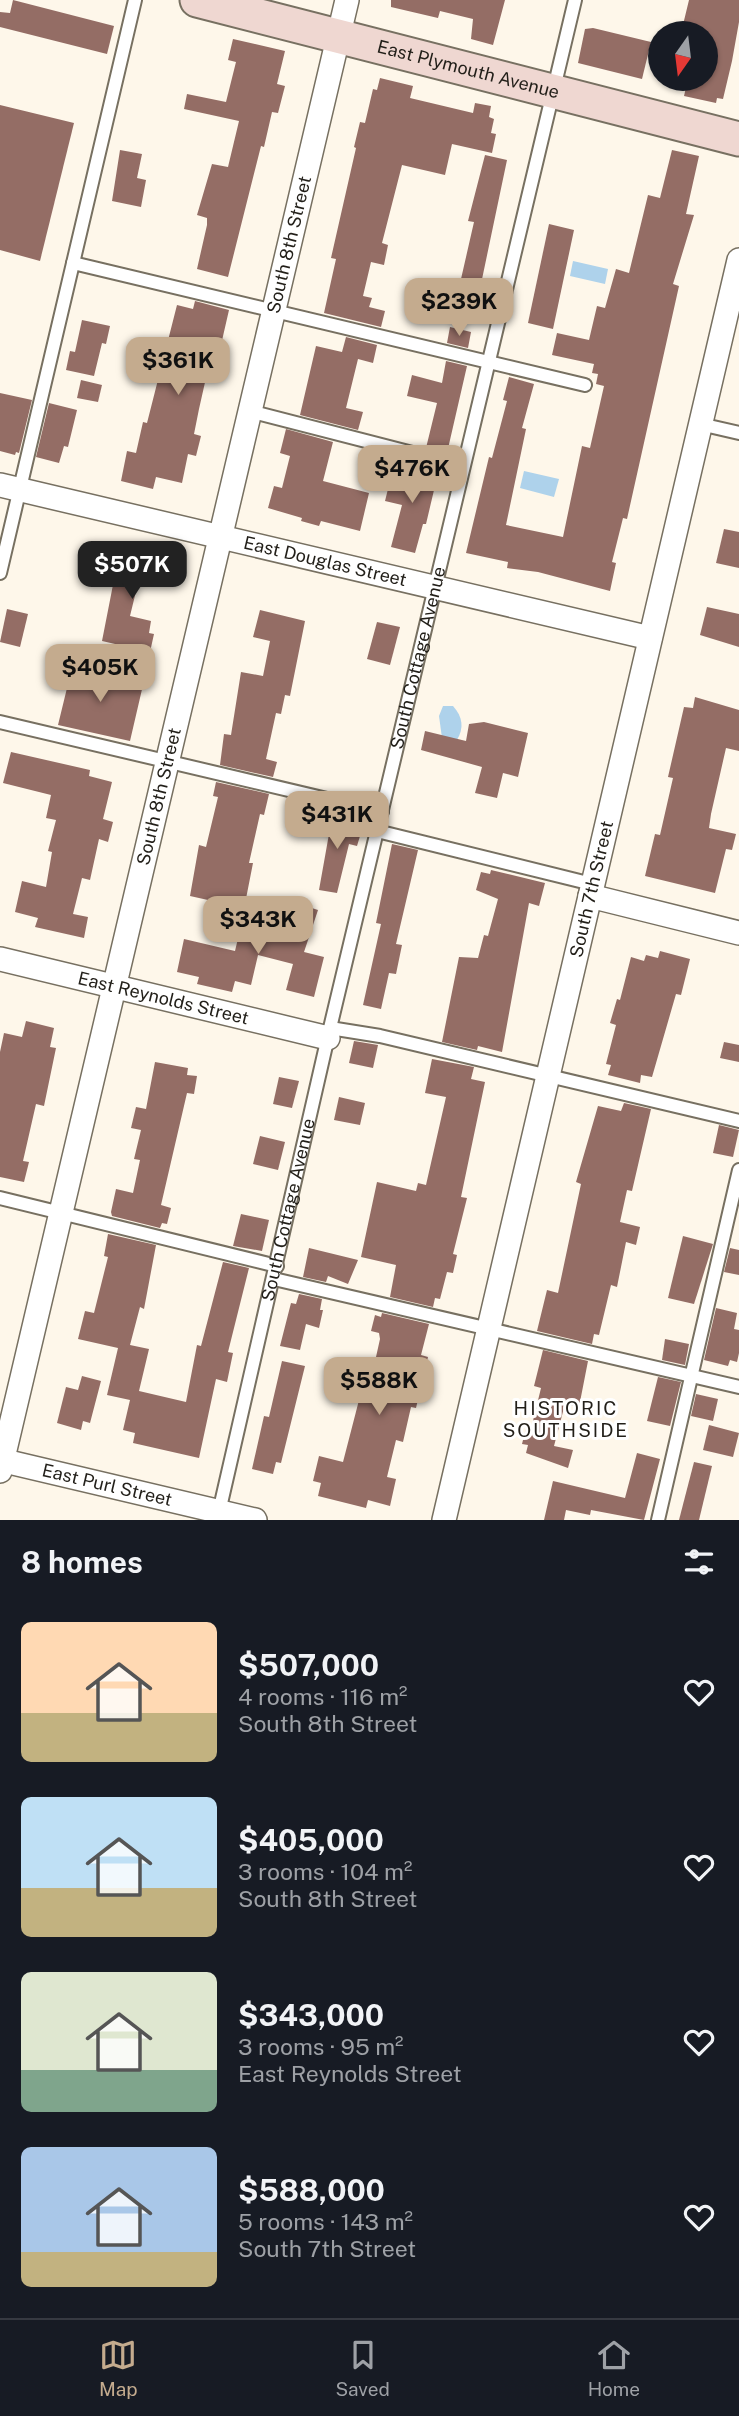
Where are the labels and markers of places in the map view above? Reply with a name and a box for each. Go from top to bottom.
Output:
pin: $239K [410,278,508,338]
pin: $361K [129,338,227,397]
pin: $476K [363,446,461,505]
pin: $507K [83,542,181,601]
pin: $405K [51,644,149,704]
pin: $431K [288,792,386,851]
pin: $343K [209,897,307,956]
pin: $588K [330,1358,428,1417]

